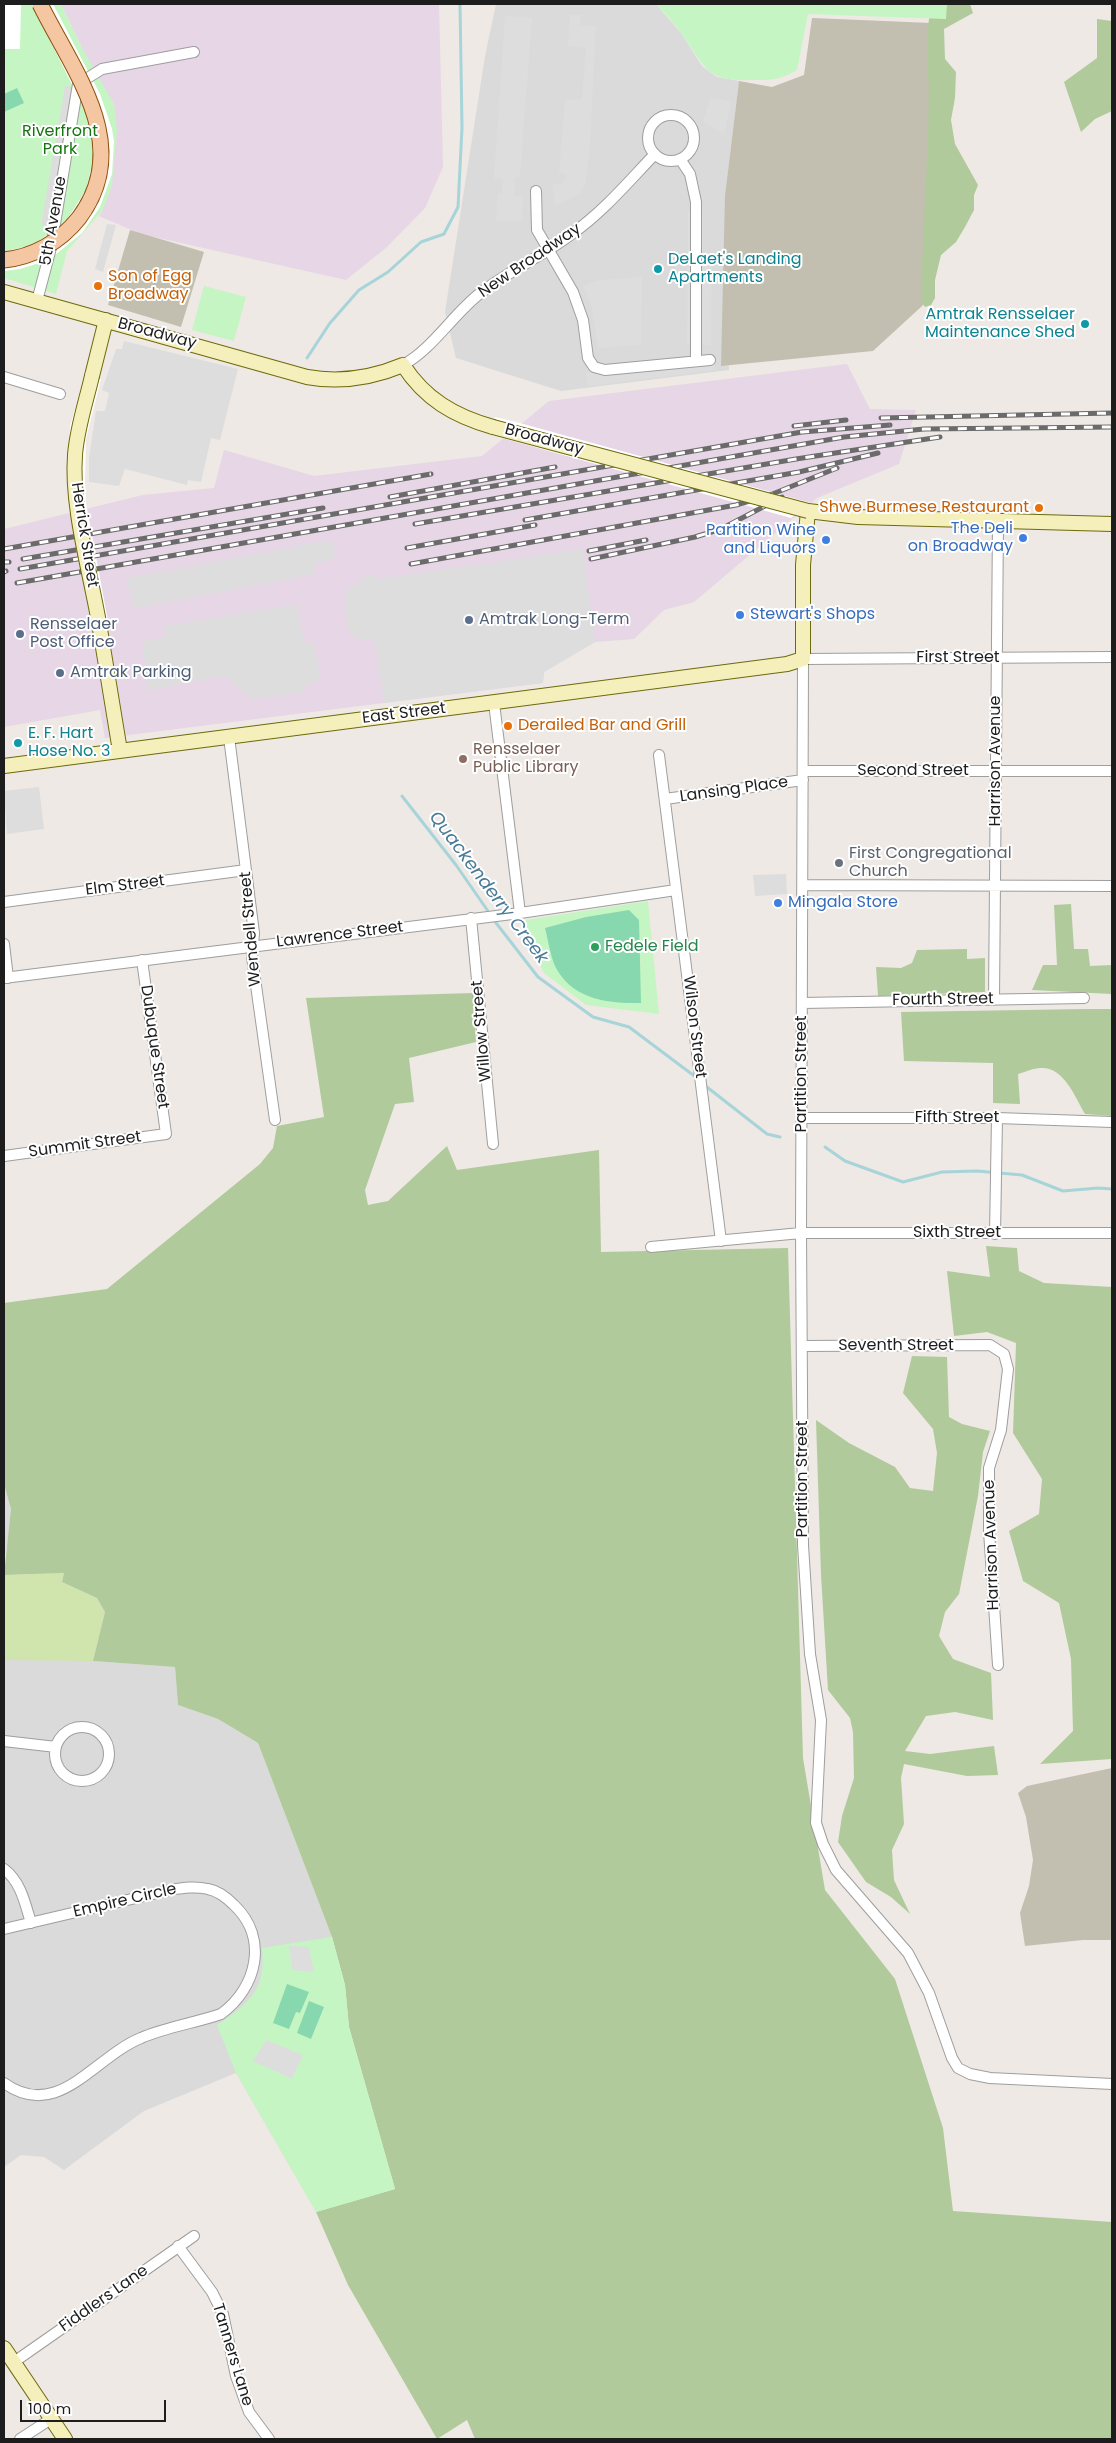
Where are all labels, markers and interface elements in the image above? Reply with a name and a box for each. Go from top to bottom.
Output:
park label: Riverfront Park [22,122,98,160]
street label: 5th Avenue [37,175,71,267]
street label: New Broadway [475,220,585,302]
place label: DeLaet's Landing Apartments [668,250,802,288]
marker: DeLaet's Landing Apartments [652,263,664,275]
place label: Son of Egg Broadway [108,267,192,305]
marker: Son of Egg Broadway [92,280,104,292]
place label: Amtrak Rensselaer Maintenance Shed [925,305,1075,343]
street label: Broadway [116,314,198,354]
marker: Amtrak Rensselaer Maintenance Shed [1079,318,1091,330]
street label: Broadway [503,420,585,460]
street label: Herrick Street [66,481,102,589]
place label: Shwe Burmese Restaurant [819,498,1029,518]
marker: Shwe Burmese Restaurant [1033,502,1045,514]
place label: The Deli on Broadway [908,519,1013,557]
place label: Partition Wine and Liquors [706,521,816,559]
marker: The Deli on Broadway [1017,532,1029,544]
marker: Partition Wine and Liquors [820,534,832,546]
place label: Stewart's Shops [750,605,875,625]
marker: Stewart's Shops [734,609,746,621]
place label: Amtrak Long-Term [479,610,629,630]
marker: Amtrak Long-Term [463,614,475,626]
place label: Rensselaer Post Office [30,615,117,653]
marker: Rensselaer Post Office [14,628,26,640]
street label: First Street [916,648,1000,668]
place label: Amtrak Parking [70,663,192,683]
marker: Amtrak Parking [54,667,66,679]
street label: Harrison Avenue [986,696,1006,826]
street label: East Street [361,699,447,729]
place label: Derailed Bar and Grill [518,716,686,736]
marker: Derailed Bar and Grill [502,720,514,732]
place label: E. F. Hart Hose No. 3 [28,724,110,762]
marker: E. F. Hart Hose No. 3 [12,737,24,749]
place label: Rensselaer Public Library [473,740,579,778]
marker: Rensselaer Public Library [457,753,469,765]
street label: Second Street [857,761,969,781]
street label: Lansing Place [679,773,789,807]
water label: Quackenderry Creek [424,808,552,968]
place label: First Congregational Church [849,844,1012,882]
marker: First Congregational Church [833,857,845,869]
street label: Wendell Street [236,871,266,987]
street label: Elm Street [84,872,166,900]
place label: Mingala Store [788,893,898,913]
marker: Mingala Store [772,897,784,909]
street label: Lawrence Street [275,918,405,952]
place label: Fedele Field [605,937,699,957]
marker: Fedele Field [589,941,601,953]
street label: Wilson Street [678,974,710,1080]
street label: Willow Street [468,979,496,1083]
street label: Dubuque Street [136,984,172,1110]
street label: Fourth Street [892,990,994,1010]
street label: Partition Street [792,1015,812,1133]
street label: Fifth Street [915,1108,999,1128]
street label: Summit Street [27,1128,143,1162]
street label: Sixth Street [913,1223,1001,1243]
street label: Seventh Street [838,1336,954,1356]
street label: Partition Street [793,1420,813,1538]
street label: Harrison Avenue [980,1479,1004,1611]
street label: Empire Circle [71,1880,179,1922]
street label: Fiddlers Lane [56,2261,152,2337]
street label: Tanners Lane [207,2301,257,2409]
scale bar [22,2390,169,2422]
text: 100 m [28,2398,71,2419]

